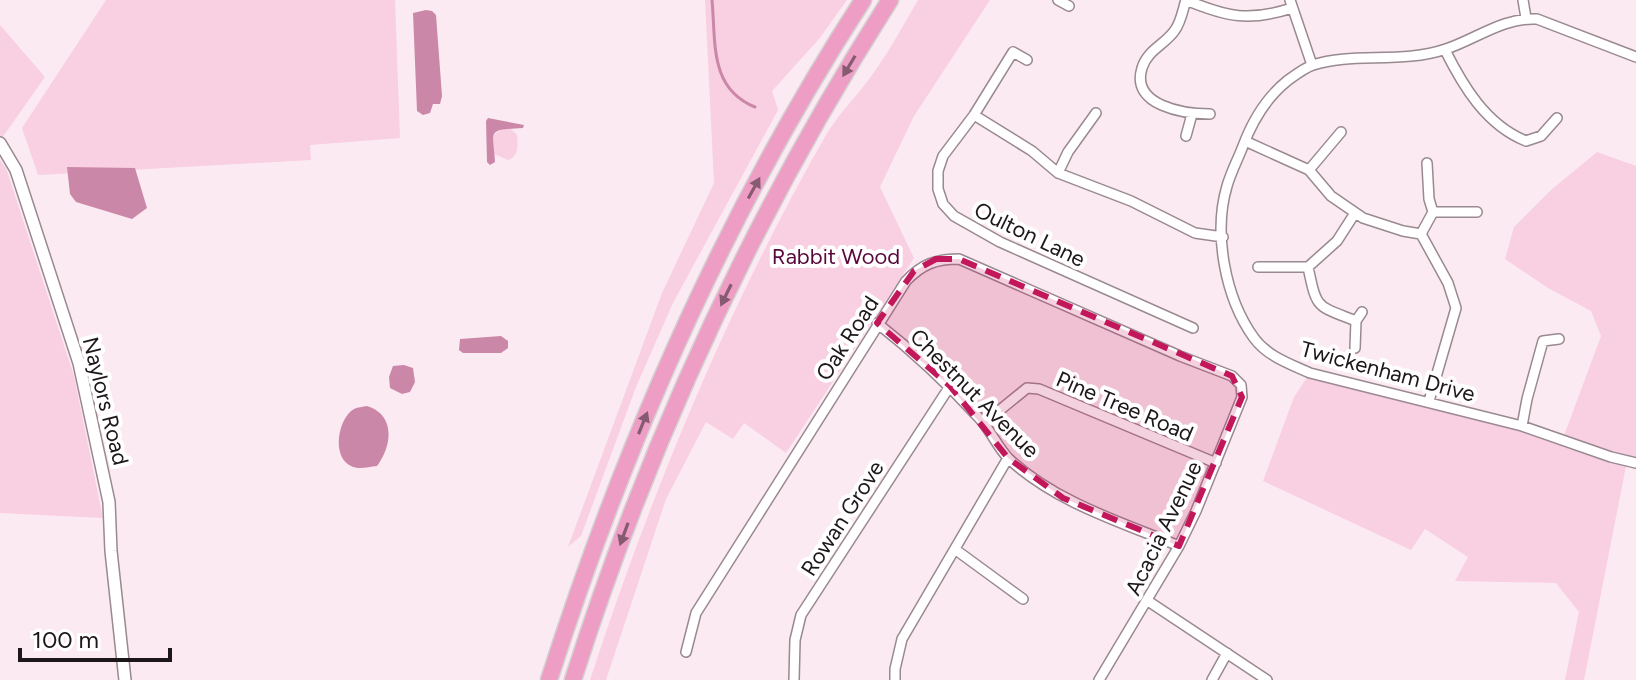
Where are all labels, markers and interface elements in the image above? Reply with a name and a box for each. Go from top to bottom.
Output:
one-way arrow [843,55,857,77]
one-way arrow [747,177,761,199]
street label: Oulton Lane [970,196,1090,273]
park label: Rabbit Wood [772,243,900,270]
one-way arrow [719,284,733,307]
street label: Oak Road [810,291,885,385]
street label: Chestnut Avenue [904,323,1045,464]
street label: Naylors Road [77,334,134,468]
street label: Twickenham Drive [1298,335,1478,408]
street label: Pine Tree Road [1052,365,1197,447]
one-way arrow [636,411,649,435]
street label: Rowan Grove [795,456,890,581]
street label: Acacia Avenue [1119,457,1208,600]
one-way arrow [617,522,630,546]
scale bar [20,612,170,662]
text: 100 m [32,625,99,654]

